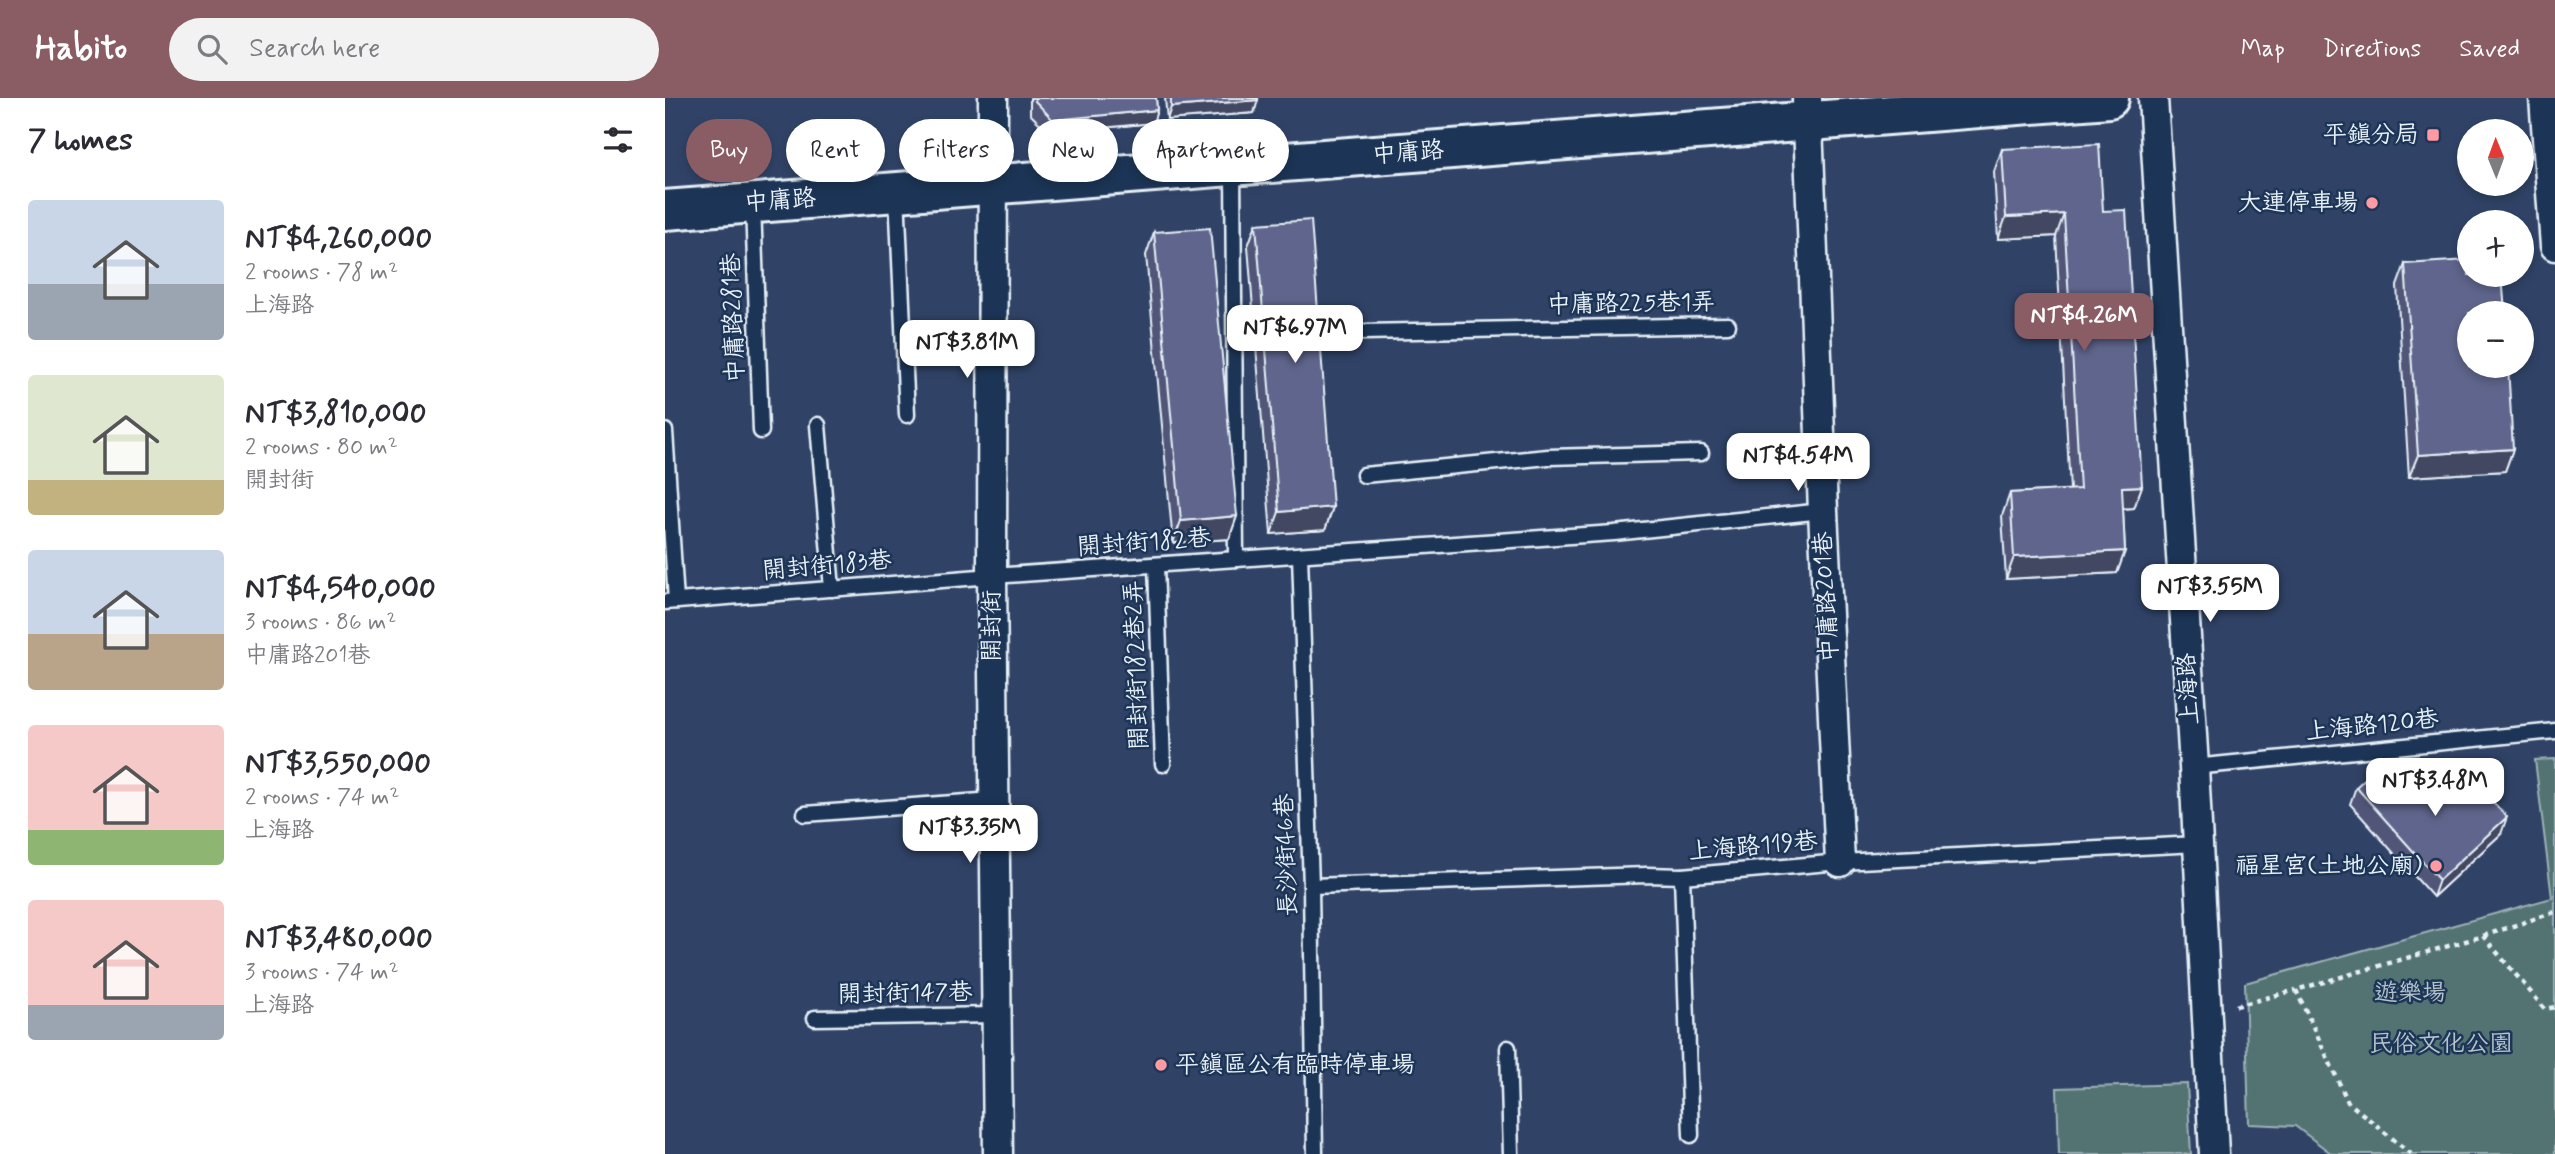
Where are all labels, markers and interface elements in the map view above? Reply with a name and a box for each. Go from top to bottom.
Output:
search box [169,18,659,81]
text: Habito [35,27,127,71]
icon: search [193,30,231,68]
text: Search here [249,32,380,66]
text: Map [2241,34,2285,65]
text: Directions [2323,34,2421,65]
text: Saved [2459,34,2520,65]
chip: Buy [686,119,772,182]
chip: Rent [786,119,885,182]
chip: Filters [899,119,1014,182]
chip: New [1028,119,1118,182]
chip: Apartment [1132,119,1289,182]
north arrow [2457,119,2534,196]
map controls [2457,119,2534,378]
place label: 平鎮分局 [2323,120,2419,151]
text: 7 homes [28,121,133,160]
icon: filters [599,121,637,159]
marker: 平鎮分局 [2425,127,2441,143]
street label: 中庸路 [1371,135,1445,171]
street label: 中庸路 [743,183,817,219]
place label: 大連停車場 [2238,188,2358,219]
marker: 大連停車場 [2364,195,2380,211]
button: + [2457,210,2534,287]
text: NT$4,260,000 [245,219,432,258]
icon: home [84,228,168,312]
street label: 中庸路281巷 [716,252,752,384]
text: 2 rooms · 78 m² [245,258,398,288]
street label: 中庸路225巷1弄 [1546,287,1716,321]
text: 上海路 [245,291,314,321]
pin: NT$4.26M [2012,294,2156,353]
text: NT$4.26M [2031,301,2137,331]
button: − [2457,301,2534,378]
pin: NT$6.97M [1223,306,1367,365]
text: NT$6.97M [1243,313,1347,343]
pin: NT$3.81M [895,320,1039,380]
text: NT$3.81M [916,328,1018,358]
text: NT$3,810,000 [245,394,426,433]
icon: home [84,403,168,487]
text: 2 rooms · 80 m² [245,433,398,463]
pin: NT$4.54M [1726,434,1870,493]
text: NT$4.54M [1743,441,1853,471]
text: 開封街 [245,466,314,496]
street label: 開封街182巷 [1076,523,1212,563]
street label: 中庸路201巷 [1808,531,1846,663]
street label: 開封街183巷 [761,545,893,587]
pin: NT$3.55M [2138,564,2282,624]
text: NT$4,540,000 [245,569,436,608]
text: NT$3.55M [2157,572,2263,602]
icon: home [84,578,168,662]
street label: 開封街182巷2弄 [1119,580,1155,750]
street label: 開封街 [977,590,1008,662]
text: 3 rooms · 86 m² [245,608,396,638]
text: 中庸路201巷 [245,641,370,671]
street label: 上海路 [2171,652,2207,726]
street label: 上海路120巷 [2304,704,2440,748]
text: NT$3,550,000 [245,744,431,783]
icon: home [84,753,168,837]
pin: NT$3.48M [2363,758,2507,818]
text: NT$3.48M [2382,766,2488,796]
text: 2 rooms · 74 m² [245,783,400,813]
street label: 長沙街46巷 [1269,793,1305,917]
pin: NT$3.35M [898,806,1042,865]
text: NT$3.35M [919,813,1021,843]
text: 上海路 [245,816,314,846]
street label: 上海路119巷 [1687,826,1819,868]
place label: 福星宮(土地公廟) [2235,851,2422,882]
marker: 福星宮(土地公廟) [2428,858,2444,874]
text: NT$3,480,000 [245,919,433,958]
icon: home [84,928,168,1012]
text: 3 rooms · 74 m² [245,958,399,988]
street label: 開封街147巷 [837,977,973,1011]
park label: 遊樂場 [2374,978,2446,1009]
text: 上海路 [245,991,314,1021]
park label: 民俗文化公園 [2369,1029,2513,1060]
place label: 平鎮區公有臨時停車場 [1175,1050,1415,1081]
marker: 平鎮區公有臨時停車場 [1153,1057,1169,1073]

